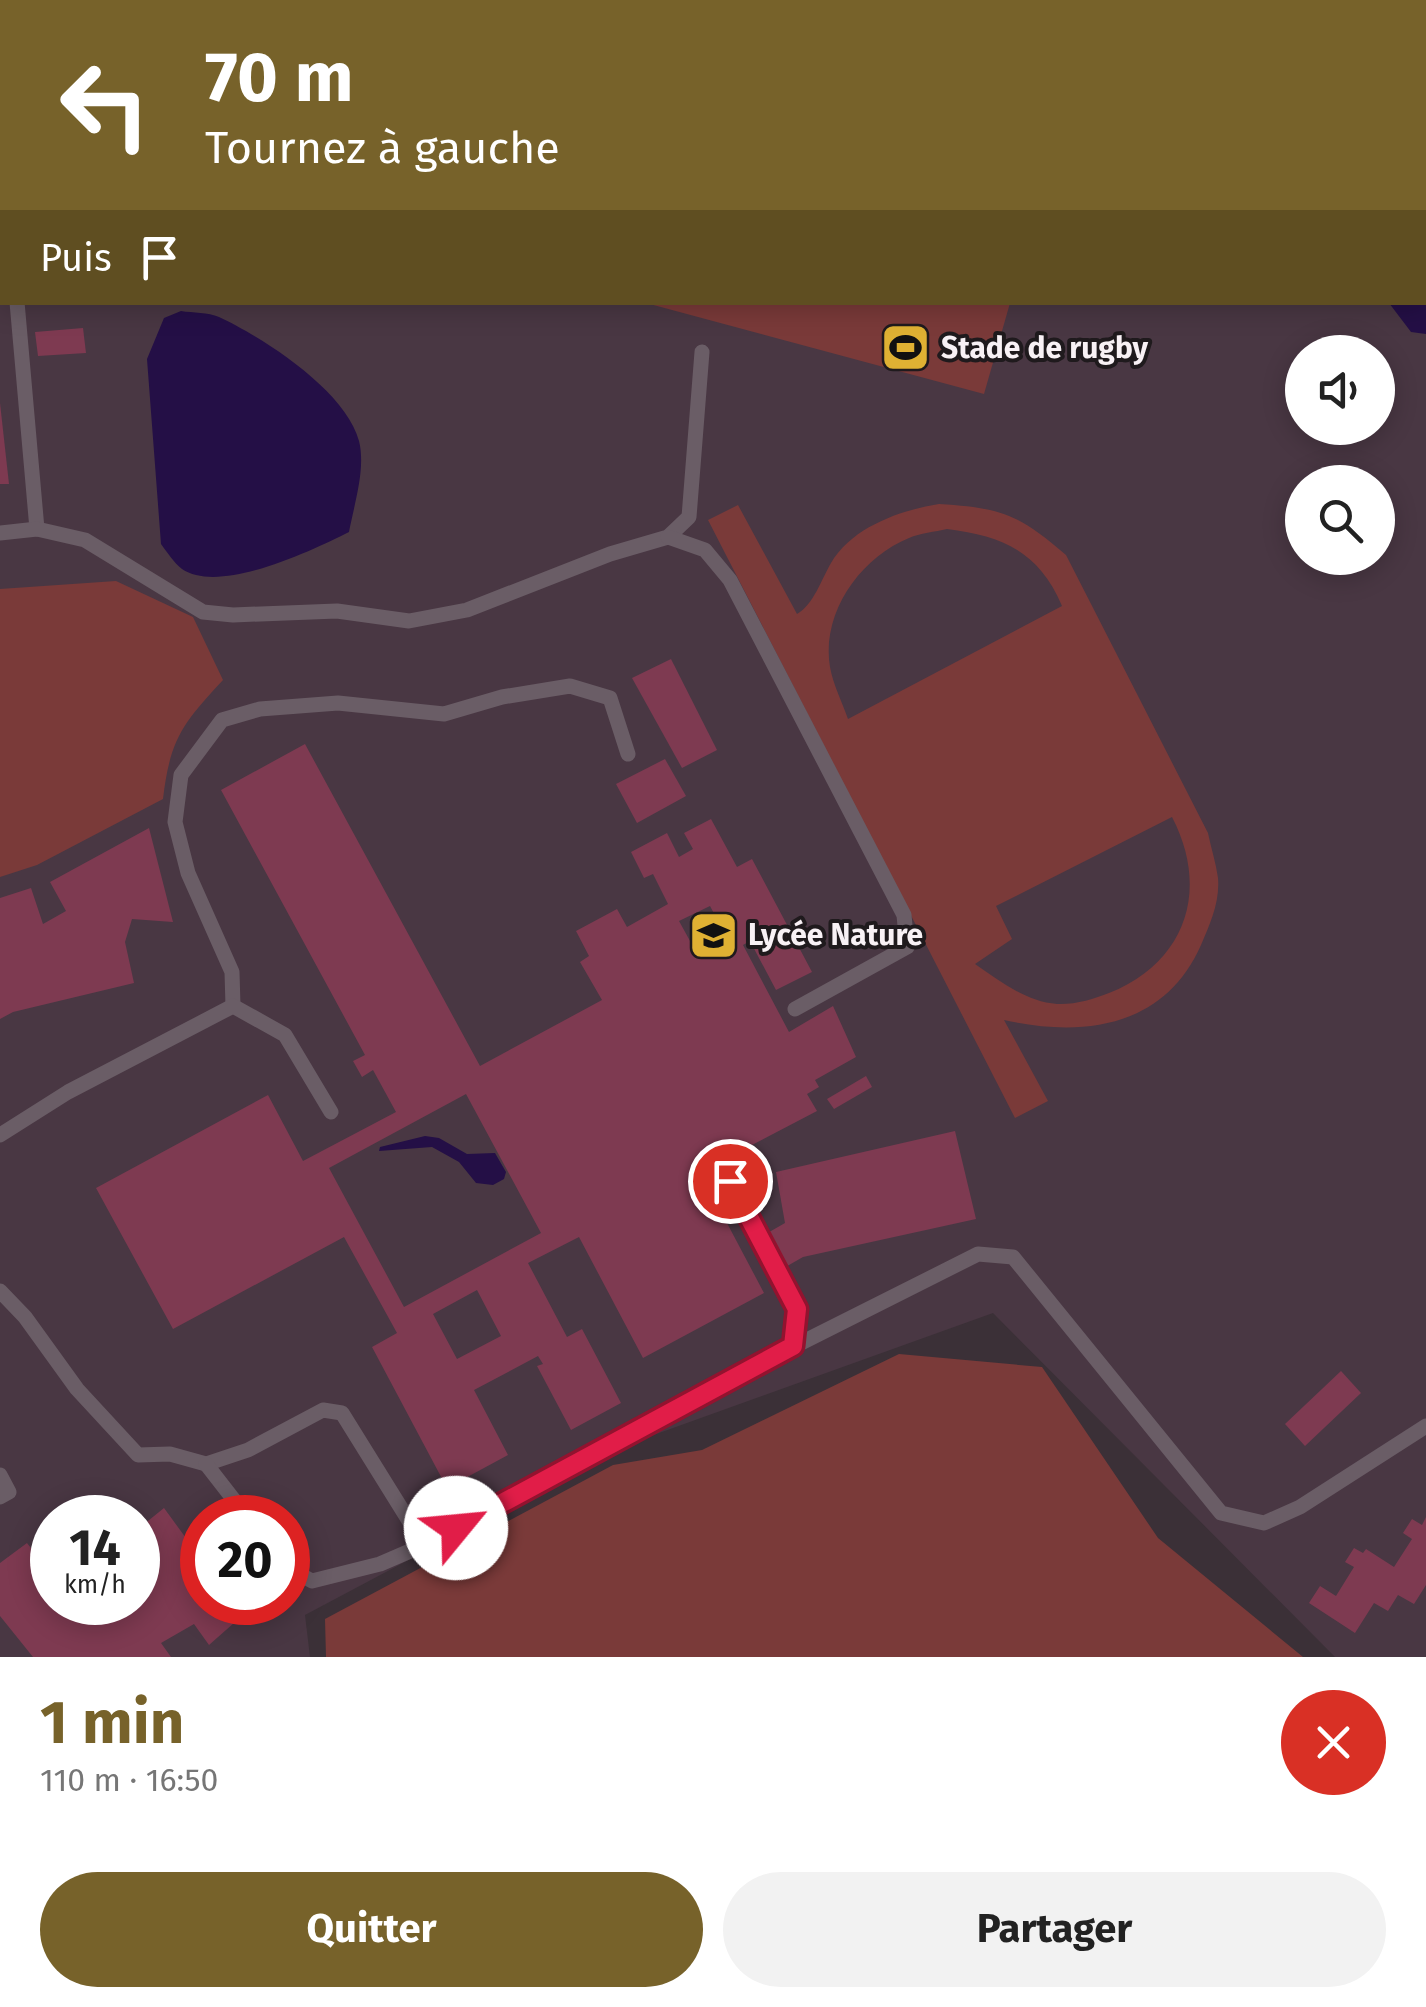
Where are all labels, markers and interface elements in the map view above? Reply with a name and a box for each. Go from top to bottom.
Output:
text: 70 m [205,36,354,120]
icon: left [40,40,170,170]
text: Tournez à gauche [205,121,560,175]
icon: arrive [132,230,187,285]
text: Puis [40,235,112,281]
sports icon: Stade de rugby [880,322,932,374]
place label: Stade de rugby [941,330,1149,366]
map controls [1285,335,1395,575]
button: sound [1285,335,1395,445]
button: search [1285,465,1395,575]
school or university icon: Lycée Nature [687,909,739,961]
place label: Lycée Nature [748,917,923,953]
pin [688,1139,773,1224]
icon: arrive [703,1154,758,1209]
position arrow [404,1476,508,1580]
speed limit sign: 20 [180,1495,310,1625]
text: 14 [69,1518,121,1578]
text: km/h [64,1570,126,1600]
text: 1 min [40,1687,184,1759]
button: close [1281,1690,1386,1795]
text: 110 m · 16:50 [40,1761,218,1799]
button: Quitter [40,1872,703,1987]
button: Partager [723,1872,1386,1987]

